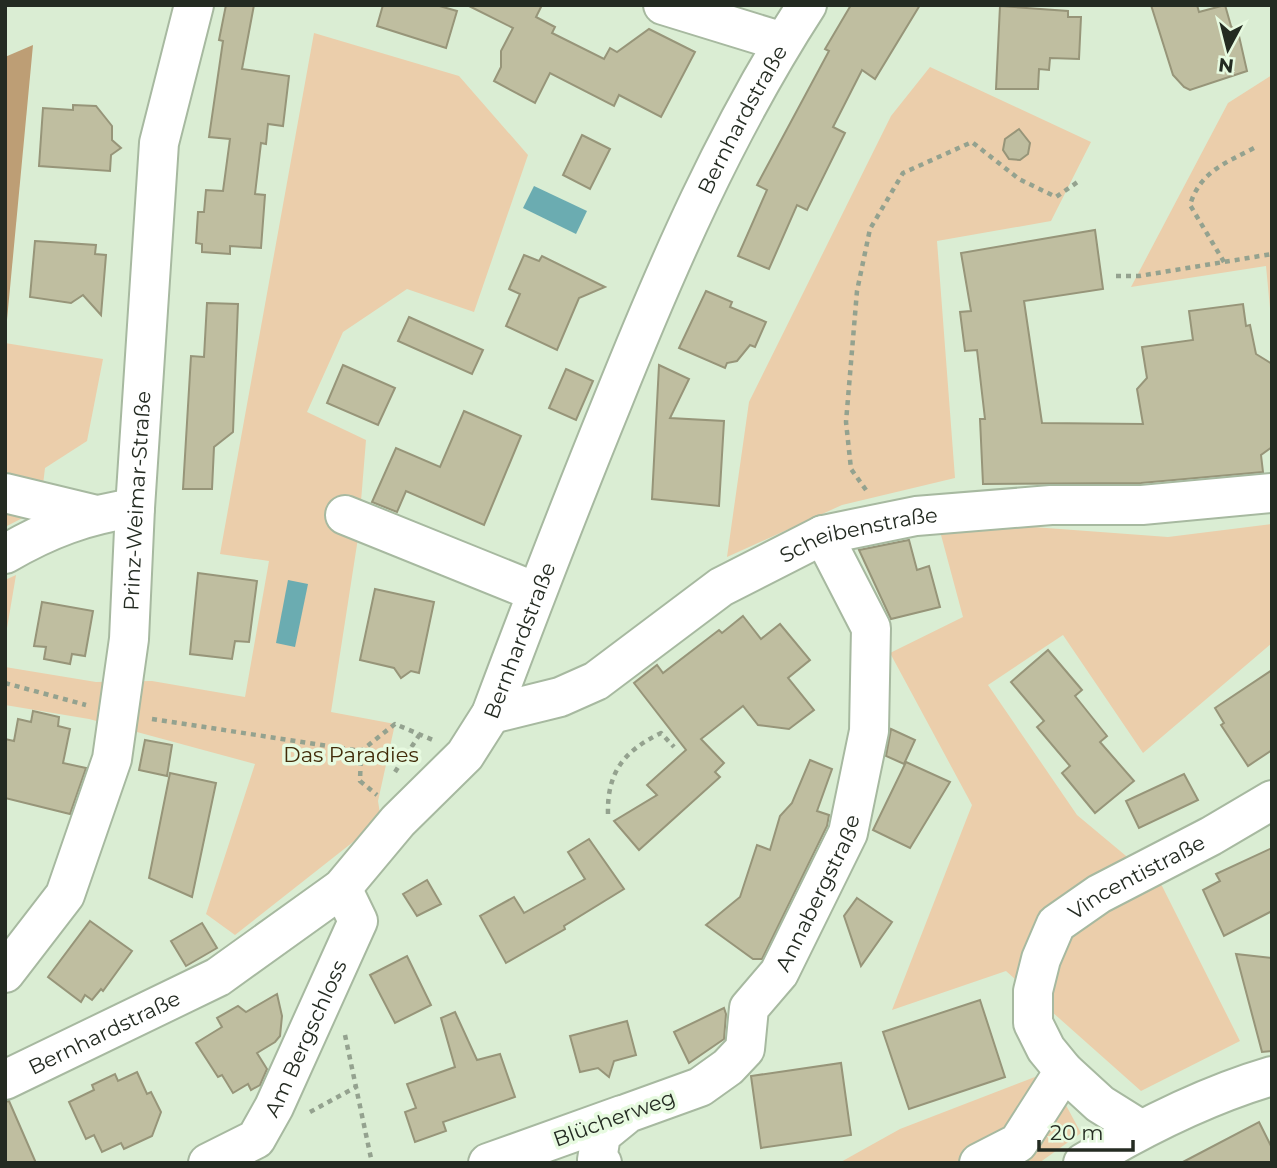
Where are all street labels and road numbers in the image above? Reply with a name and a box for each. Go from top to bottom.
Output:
street label: Bernhardstraße [692,40,792,198]
street label: Prinz-Weimar-Straße [118,390,155,611]
street label: Scheibenstraße [775,502,939,568]
street label: Bernhardstraße [478,558,560,722]
street label: Annabergstraße [769,813,864,975]
street label: Vincentistraße [1063,829,1209,924]
street label: Am Bergschloss [259,956,351,1121]
street label: Bernhardstraße [24,985,184,1079]
street label: Blücherweg [550,1084,678,1152]

